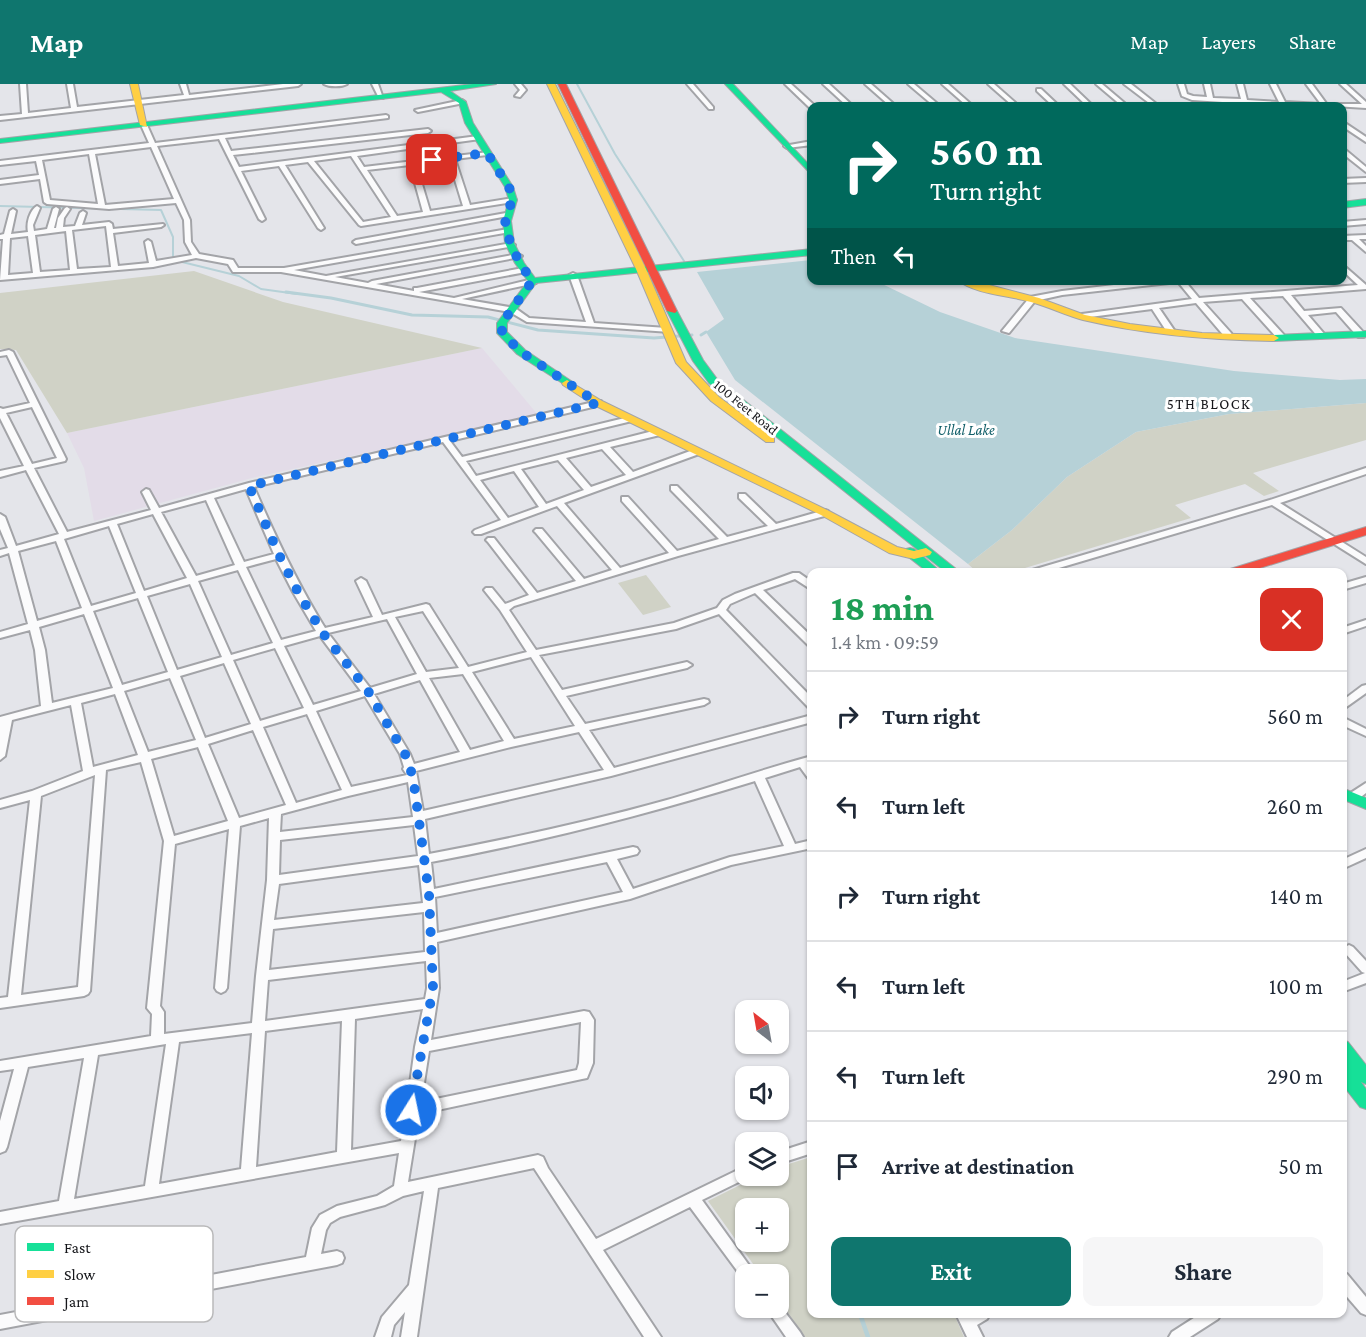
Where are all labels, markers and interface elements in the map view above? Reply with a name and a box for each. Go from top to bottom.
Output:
text: Map [30,27,83,58]
text: Map [1130,30,1169,54]
text: Layers [1202,30,1256,54]
text: Share [1289,30,1336,54]
icon: right [831,126,909,204]
text: 560 m [930,127,1043,174]
pin [406,134,457,185]
icon: arrive [415,143,448,176]
text: Turn right [930,176,1041,206]
icon: left [888,240,921,273]
text: Then [831,244,876,269]
street label: 100 Feet Road [711,376,782,438]
district label: 5TH BLOCK [1167,396,1251,412]
water label: Ullal Lake [937,422,995,438]
text: 18 min [831,588,934,628]
button: close [1260,588,1323,651]
text: 1.4 km · 09:59 [831,631,939,653]
icon: right [831,700,864,733]
text: Turn right [882,704,980,729]
text: 560 m [1267,704,1323,729]
icon: left [831,790,864,823]
text: Turn left [882,794,965,819]
text: 260 m [1267,794,1323,819]
icon: right [831,880,864,913]
text: Turn right [882,884,980,909]
text: 140 m [1270,884,1323,909]
icon: left [831,970,864,1003]
text: Turn left [882,974,965,999]
text: 100 m [1269,974,1323,999]
north arrow [735,1000,789,1054]
map controls [735,1000,789,1318]
icon: left [831,1060,864,1093]
text: Turn left [882,1064,965,1089]
text: 290 m [1267,1064,1323,1089]
button: sound [735,1066,789,1120]
position arrow [379,1078,443,1142]
button: layers [735,1132,789,1186]
icon: arrive [831,1150,864,1183]
text: Arrive at destination [882,1154,1074,1179]
text: 50 m [1278,1154,1323,1179]
button: + [735,1198,789,1252]
legend [15,1226,213,1322]
button: Exit [831,1237,1071,1306]
button: Share [1083,1237,1323,1306]
text: Fast [64,1239,91,1256]
button: − [735,1264,789,1318]
text: Slow [64,1266,96,1283]
text: Jam [62,1293,89,1311]

